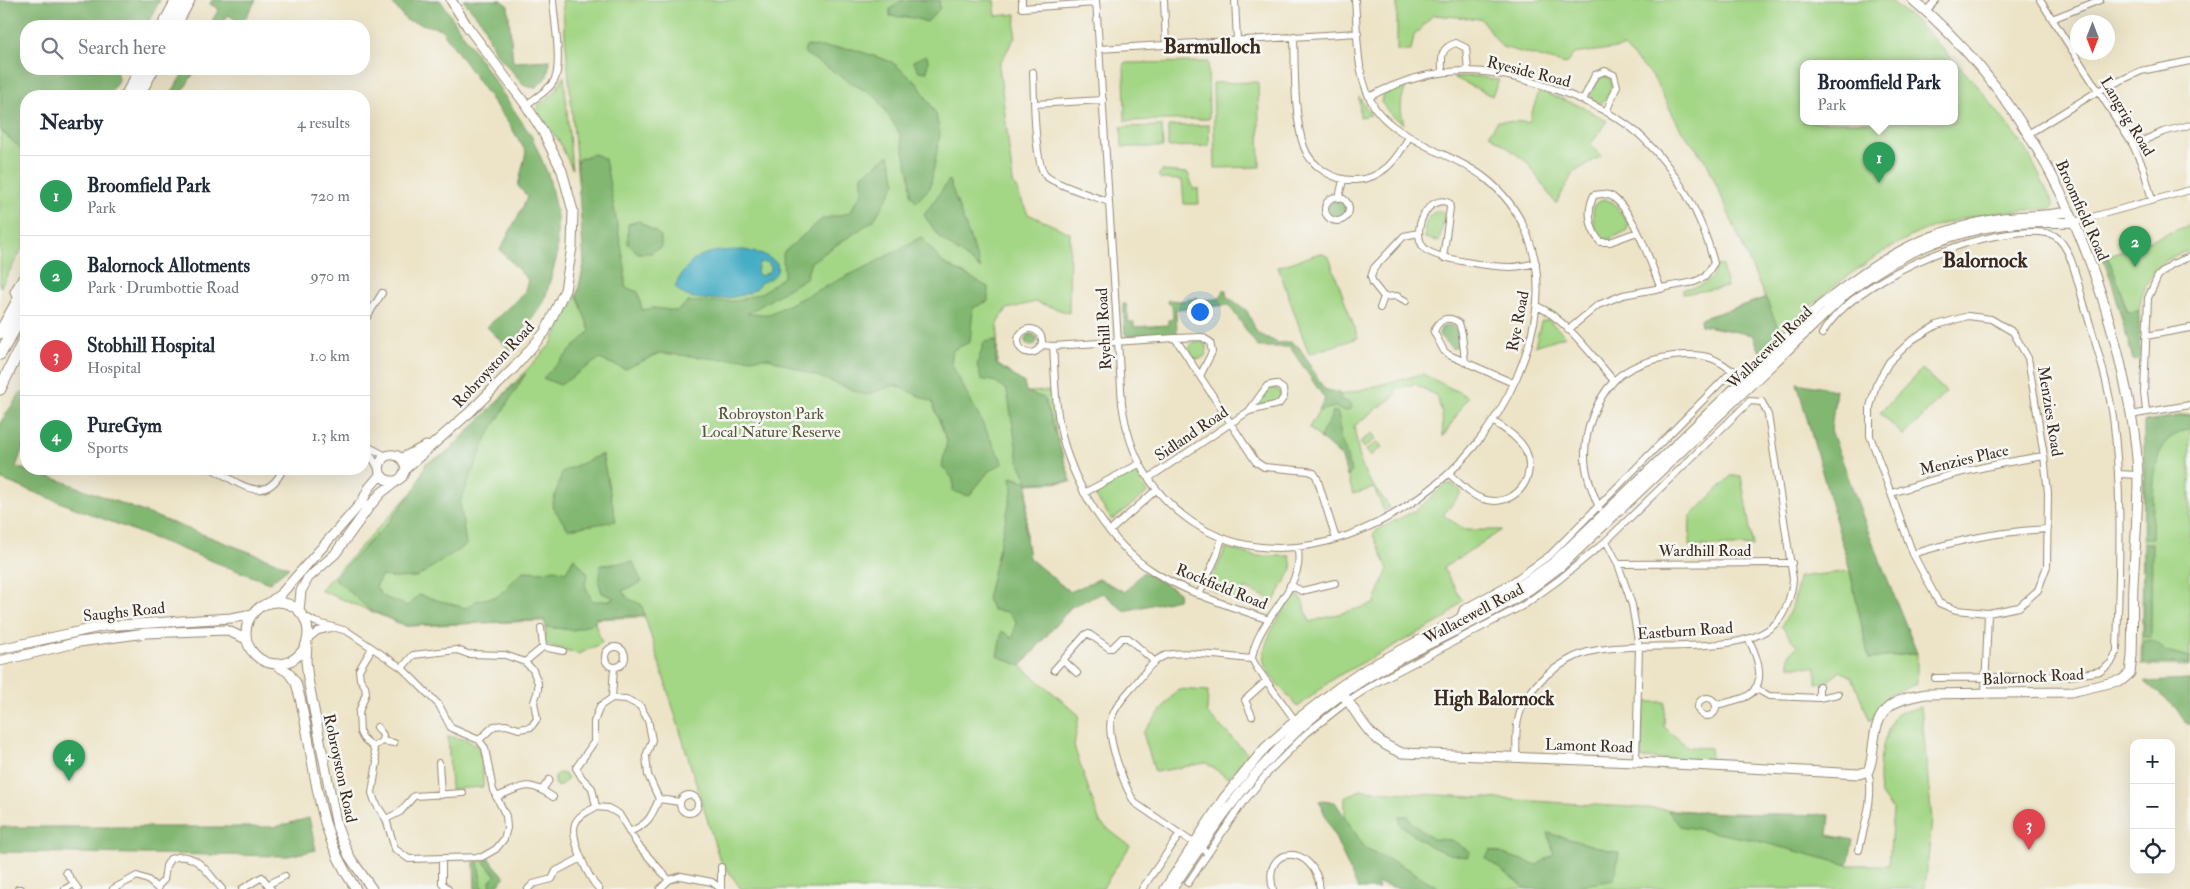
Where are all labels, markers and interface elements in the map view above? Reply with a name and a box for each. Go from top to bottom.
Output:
north arrow [2070,15,2115,60]
search box [20,20,370,75]
district label: Barmulloch [1163,33,1261,60]
icon: search [38,34,66,62]
text: Search here [78,36,166,60]
street label: Ryeside Road [1485,52,1573,92]
popup [1800,60,1958,125]
text: Broomfield Park [1817,71,1941,95]
street label: Langrig Road [2096,73,2159,160]
text: Park [1817,95,1846,115]
text: Nearby [40,109,103,136]
text: 4 results [297,113,350,133]
pin: 1 [1863,142,1895,183]
street label: Broomfield Road [2051,157,2113,264]
text: Broomfield Park [87,174,211,198]
text: 1 [53,186,59,206]
text: 720 m [311,186,350,206]
text: Park [87,198,116,218]
pin: 2 [2119,226,2151,267]
district label: Balornock [1942,247,2028,274]
text: Balornock Allotments [87,254,250,278]
text: 2 [52,266,60,286]
text: 970 m [311,266,350,286]
text: Park · Drumbottie Road [87,278,239,298]
street label: Ryehill Road [1092,287,1116,371]
street label: Rye Road [1502,289,1534,353]
your location [1187,299,1213,325]
street label: Wallacewell Road [1722,302,1817,394]
street label: Robroyston Road [449,317,539,412]
text: Stobhill Hospital [87,334,215,358]
text: 3 [53,346,59,366]
text: 1.0 km [310,346,350,366]
text: Hospital [87,358,141,378]
street label: Menzies Road [2033,365,2067,458]
street label: Sidland Road [1151,402,1232,466]
park label: Robroyston Park Local Nature Reserve [701,404,841,442]
text: PureGym [87,414,162,438]
text: 4 [52,426,60,446]
text: 1.3 km [312,426,350,446]
text: Sports [87,438,128,458]
street label: Menzies Place [1918,440,2011,480]
street label: Wardhill Road [1658,541,1752,561]
street label: Rockfield Road [1173,559,1271,614]
street label: Wallacewell Road [1419,579,1527,649]
street label: Saughs Road [82,598,166,626]
street label: Eastburn Road [1637,618,1734,644]
street label: Balornock Road [1982,664,2084,690]
district label: High Balornock [1434,687,1555,712]
street label: Robroyston Road [319,712,361,825]
street label: Lamont Road [1544,734,1634,758]
map controls [2130,739,2175,874]
button: + [2130,739,2175,784]
pin: 4 [53,740,85,781]
button: − [2130,784,2175,829]
pin: 3 [2013,809,2045,850]
button: locate [2130,829,2175,874]

